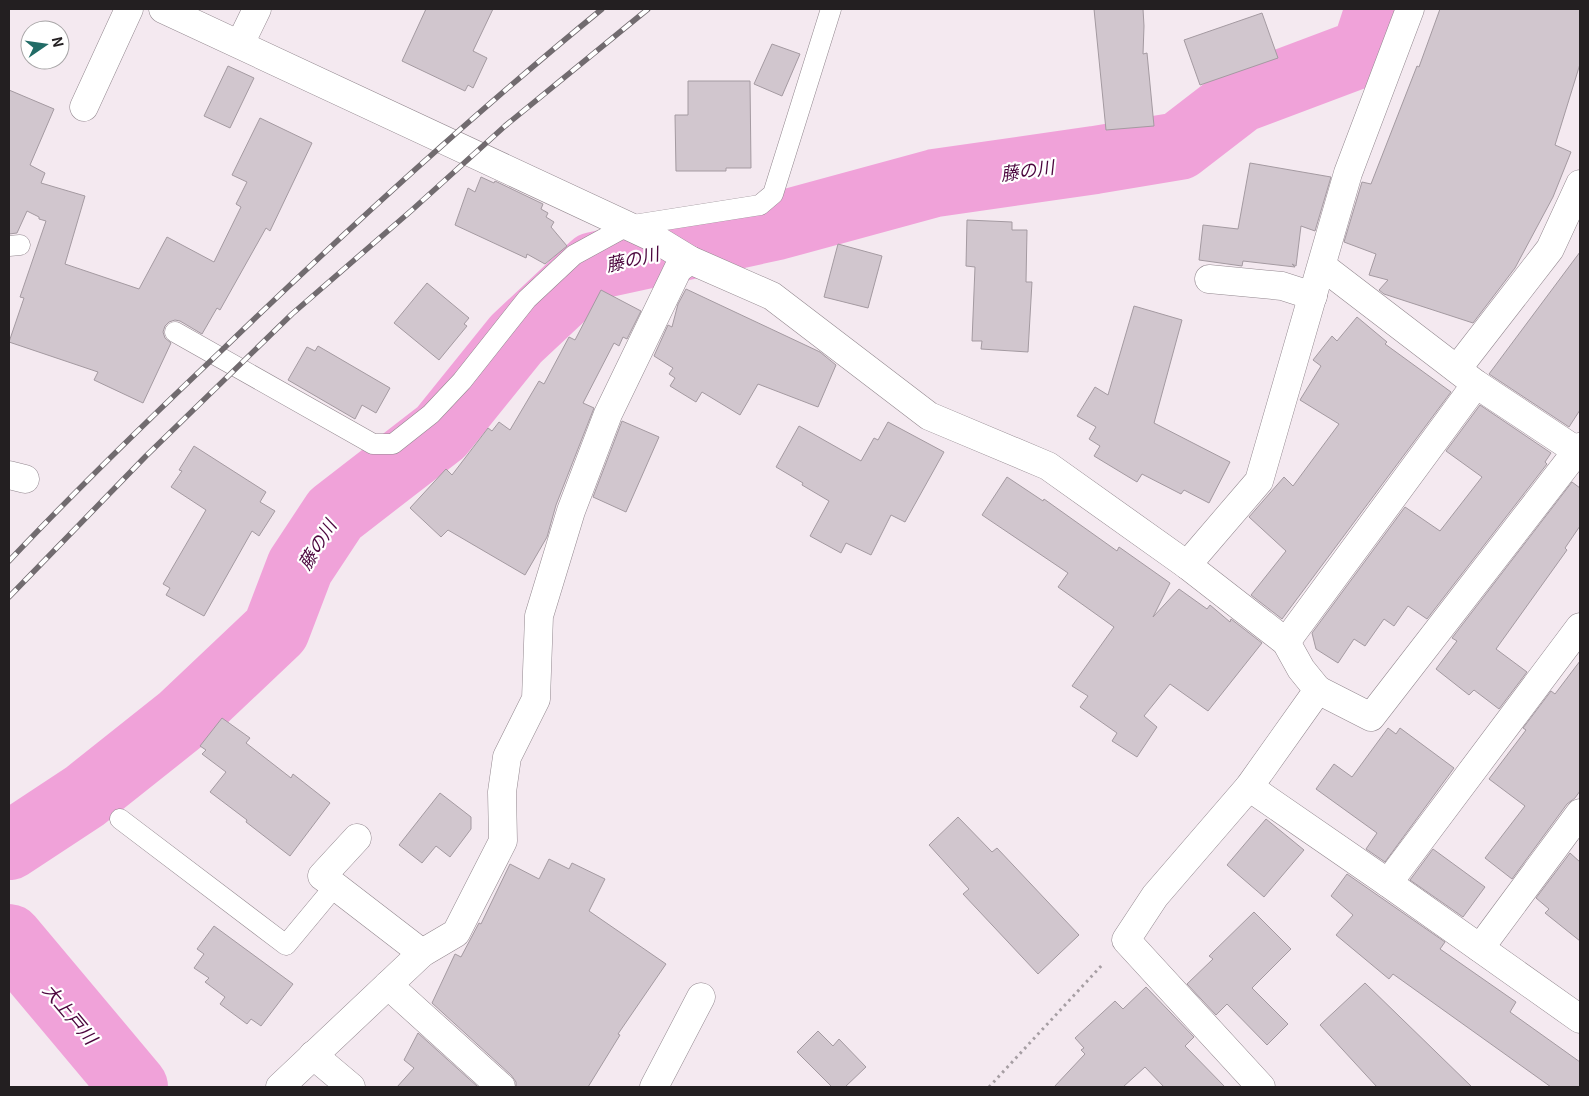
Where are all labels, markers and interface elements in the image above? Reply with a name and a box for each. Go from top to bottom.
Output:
north arrow [20,20,70,70]
text: N [48,34,70,49]
water label: 藤の川 [998,152,1058,186]
water label: 藤の川 [603,239,663,277]
water label: 藤の川 [291,513,342,574]
water label: 大上戸川 [38,977,105,1050]

